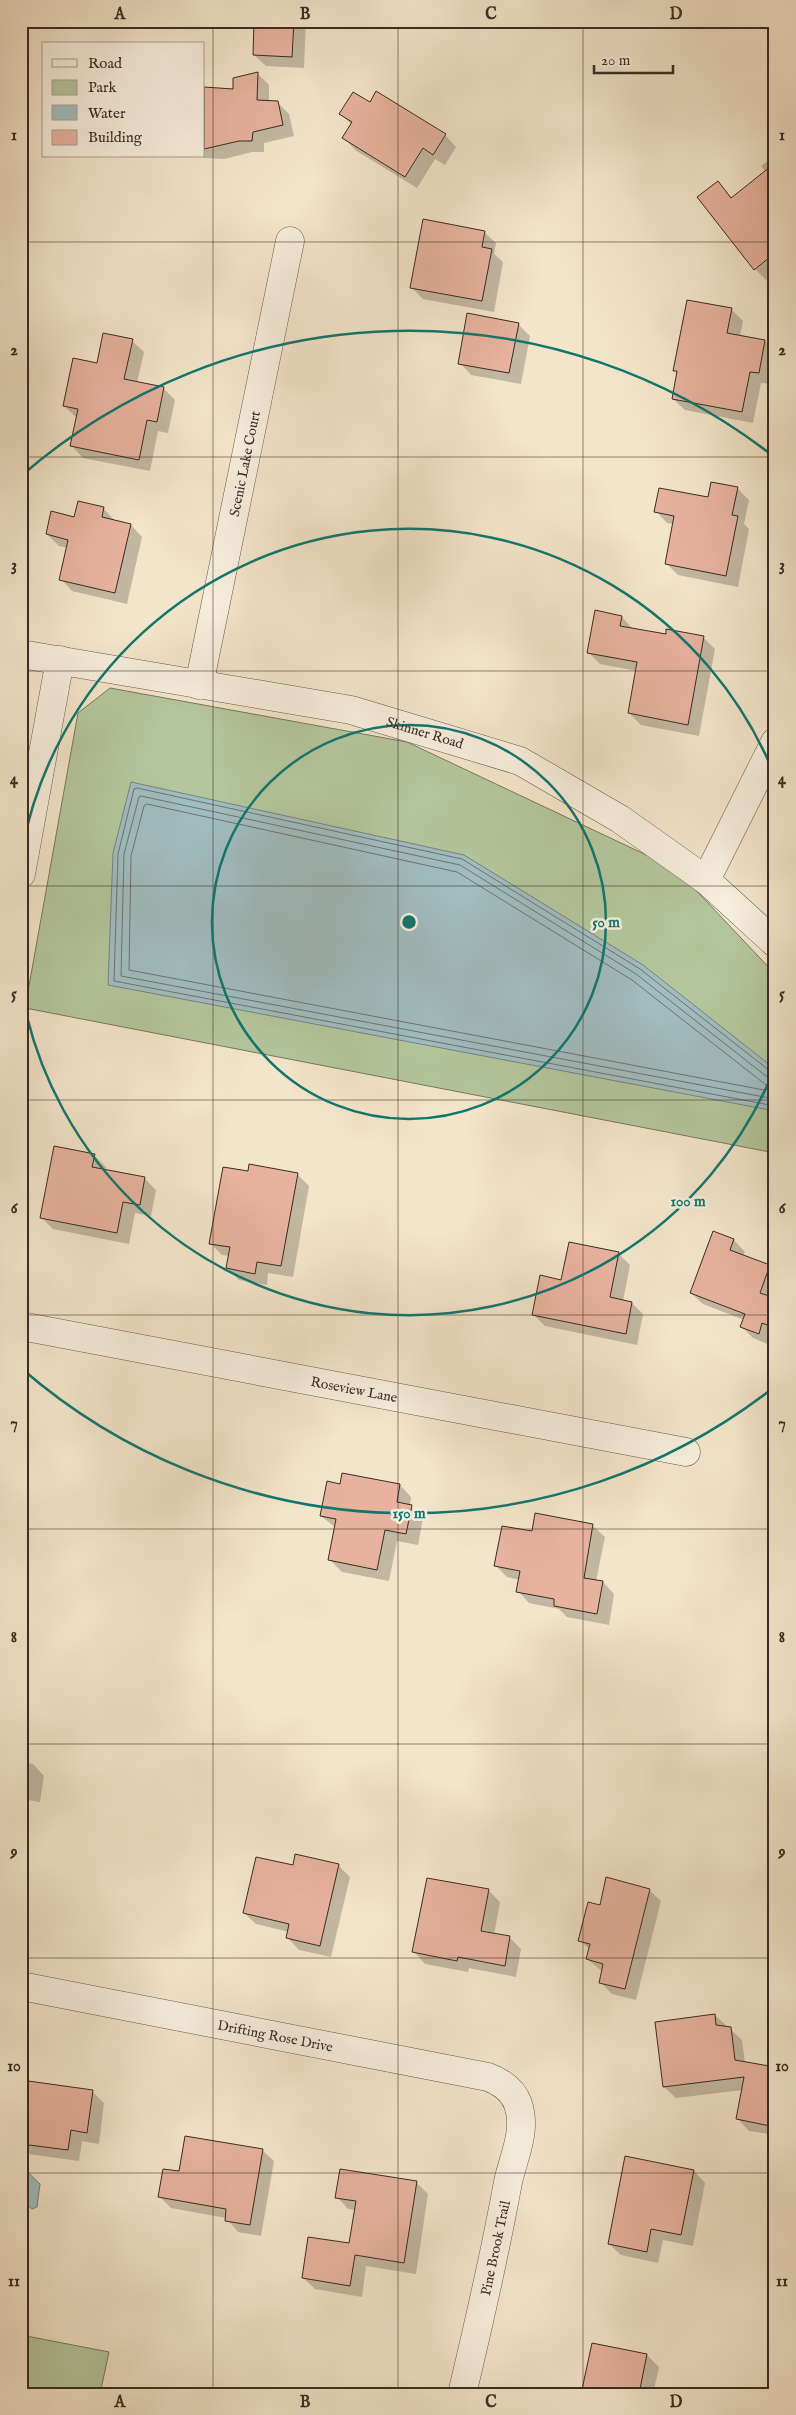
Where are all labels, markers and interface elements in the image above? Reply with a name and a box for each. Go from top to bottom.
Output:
text: A [114,5,127,25]
text: B [300,5,311,25]
text: C [485,5,497,25]
text: D [670,5,683,25]
legend [42,42,205,158]
scale bar [594,42,672,74]
text: 20 m [601,51,631,70]
text: Road [88,54,123,73]
text: Park [88,78,118,97]
text: Water [88,104,126,123]
text: 1 [11,126,17,146]
text: 1 [779,126,785,146]
text: Building [88,128,143,147]
text: 2 [10,341,18,361]
text: 2 [778,341,786,361]
street label: Scenic Lake Court [226,409,265,518]
text: 3 [11,556,17,576]
text: 3 [779,556,785,576]
street label: Skinner Road [384,713,466,754]
text: 4 [10,770,19,790]
text: 4 [778,770,787,790]
centre of rings [400,913,418,931]
text: 50 m [592,913,620,932]
text: 5 [11,985,17,1005]
text: 5 [779,985,785,1005]
text: 100 m [670,1192,706,1211]
text: 6 [11,1199,19,1219]
text: 6 [779,1199,787,1219]
street label: Roseview Lane [309,1373,399,1407]
text: 7 [10,1414,18,1434]
text: 7 [778,1414,786,1434]
text: 150 m [392,1504,426,1523]
text: 8 [11,1628,17,1648]
text: 8 [779,1628,785,1648]
text: 9 [10,1843,18,1863]
text: 9 [778,1843,786,1863]
street label: Drifting Rose Drive [216,2016,335,2057]
text: 10 [7,2057,21,2077]
text: 10 [775,2057,789,2077]
street label: Pine Brook Trail [477,2199,515,2297]
text: 11 [8,2272,20,2292]
text: 11 [776,2272,788,2292]
text: A [114,2393,127,2413]
text: B [300,2393,311,2413]
text: C [485,2393,497,2413]
text: D [670,2393,683,2413]

